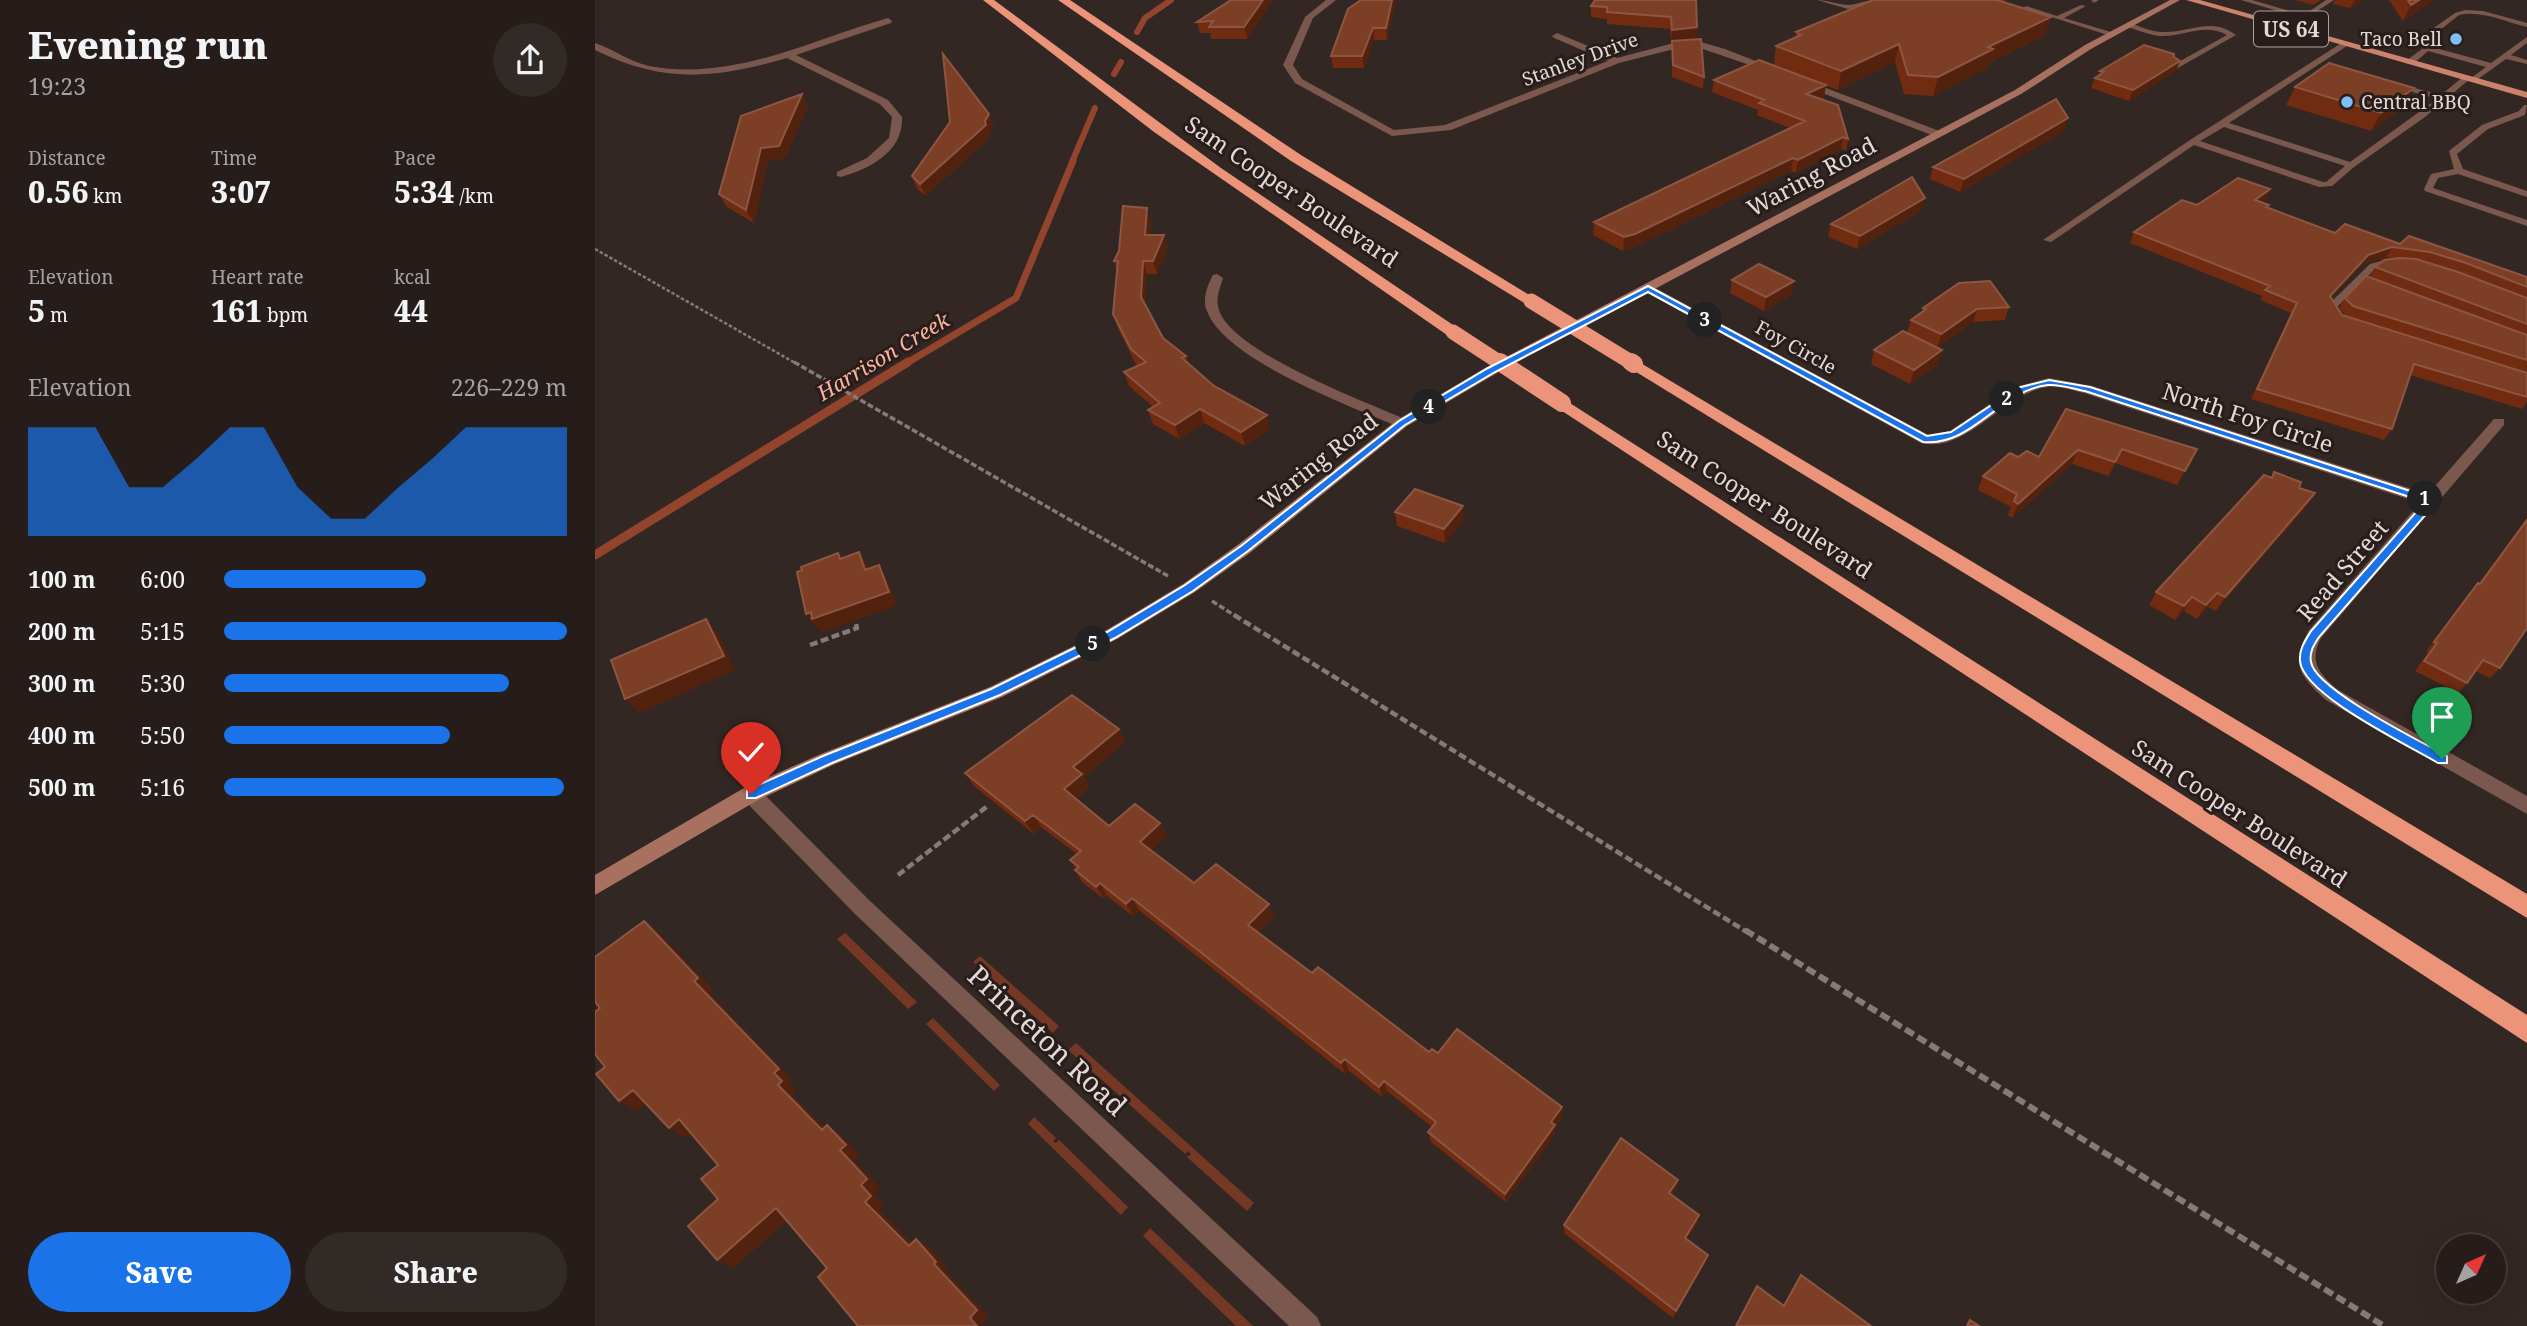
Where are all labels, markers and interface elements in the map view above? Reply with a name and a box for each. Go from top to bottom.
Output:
road number: US 64 [2254,12,2328,46]
text: Evening run [28,18,268,70]
button: share [493,23,567,97]
street label: Stanley Drive [1518,26,1642,92]
place label: Taco Bell [2361,26,2442,52]
marker: Taco Bell [2448,31,2464,47]
text: 19:23 [28,70,86,102]
place label: Central BBQ [2361,89,2471,115]
marker: Central BBQ [2339,94,2355,110]
street label: Sam Cooper Boulevard [1179,108,1405,274]
street label: Waring Road [1741,128,1881,224]
text: Distance [28,145,106,171]
text: Time [211,145,257,171]
text: Pace [394,145,436,171]
text: 0.56 [28,171,88,212]
text: 3:07 [211,171,271,212]
text: 5:34 [394,171,454,212]
text: km [88,183,122,209]
text: /km [454,183,494,209]
text: Elevation [28,264,114,290]
text: Heart rate [211,264,304,290]
text: kcal [394,264,431,290]
text: 5 [28,290,45,331]
text: 161 [211,290,262,331]
text: 44 [394,290,428,331]
text: m [45,302,68,328]
text: bpm [262,302,308,328]
pin: 3 [1687,302,1723,338]
water label: Harrison Creek [811,305,955,407]
text: 3 [1699,306,1710,332]
street label: Foy Circle [1751,314,1841,380]
text: Elevation [28,371,132,403]
text: 226–229 m [451,371,567,403]
street label: North Foy Circle [2158,374,2338,460]
pin: 2 [1989,382,2025,416]
text: 2 [2001,385,2012,411]
pin: 4 [1411,390,1447,424]
text: 4 [1423,393,1434,419]
street label: Waring Road [1252,405,1384,517]
street label: Sam Cooper Boulevard [1651,422,1879,586]
pin: 1 [2407,482,2443,516]
text: 1 [2419,485,2430,511]
street label: Read Street [2289,512,2395,628]
text: 100 m [28,563,96,595]
text: 6:00 [140,563,185,595]
text: 200 m [28,615,96,647]
text: 5:15 [140,615,185,647]
pin: 5 [1075,626,1111,662]
text: 5 [1087,630,1098,656]
text: 300 m [28,667,96,699]
text: 5:30 [140,667,185,699]
pin [2412,687,2472,759]
icon: arrive [2423,698,2461,736]
text: 400 m [28,719,96,751]
text: 5:50 [140,719,185,751]
pin [721,722,781,794]
street label: Sam Cooper Boulevard [2126,731,2354,895]
icon: check [732,733,770,771]
text: 500 m [28,771,96,803]
text: 5:16 [140,771,185,803]
street label: Princeton Road [960,956,1136,1124]
button: Save [28,1232,291,1312]
button: Share [305,1232,567,1312]
north arrow [2436,1234,2506,1304]
map controls [2436,1234,2506,1304]

